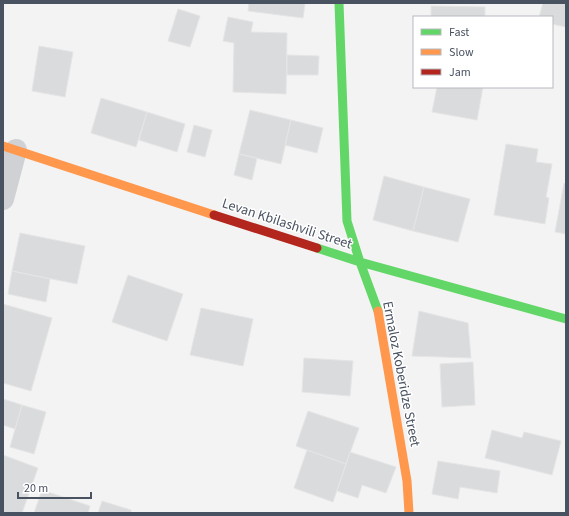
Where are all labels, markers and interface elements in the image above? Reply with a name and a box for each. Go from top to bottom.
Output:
legend [413,16,553,88]
text: Fast [449,24,469,41]
text: Slow [449,44,474,61]
text: Jam [449,64,471,81]
street label: Levan Kbilashvili Street [219,194,355,255]
street label: Ermaloz Koberidze Street [377,300,425,449]
scale bar [18,474,91,500]
text: 20 m [24,480,48,497]

